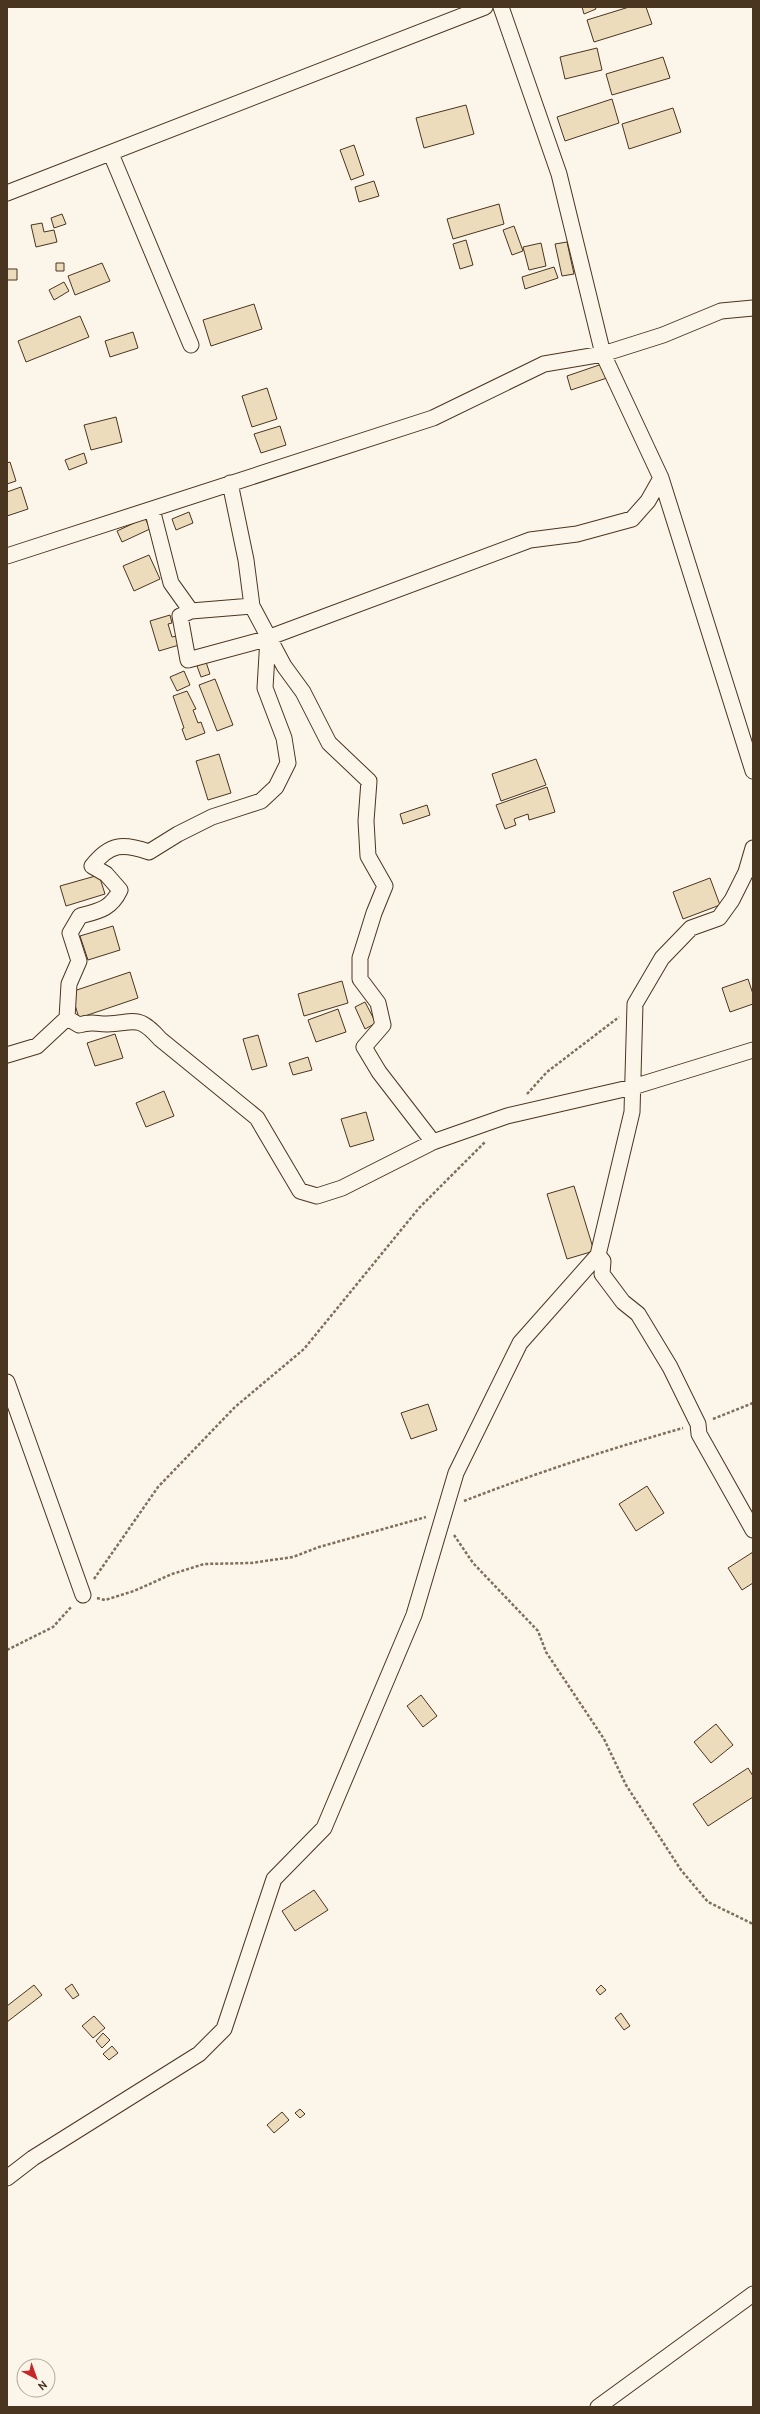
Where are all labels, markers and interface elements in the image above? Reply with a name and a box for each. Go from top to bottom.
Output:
north arrow [16,2358,56,2398]
text: N [34,2377,49,2393]

